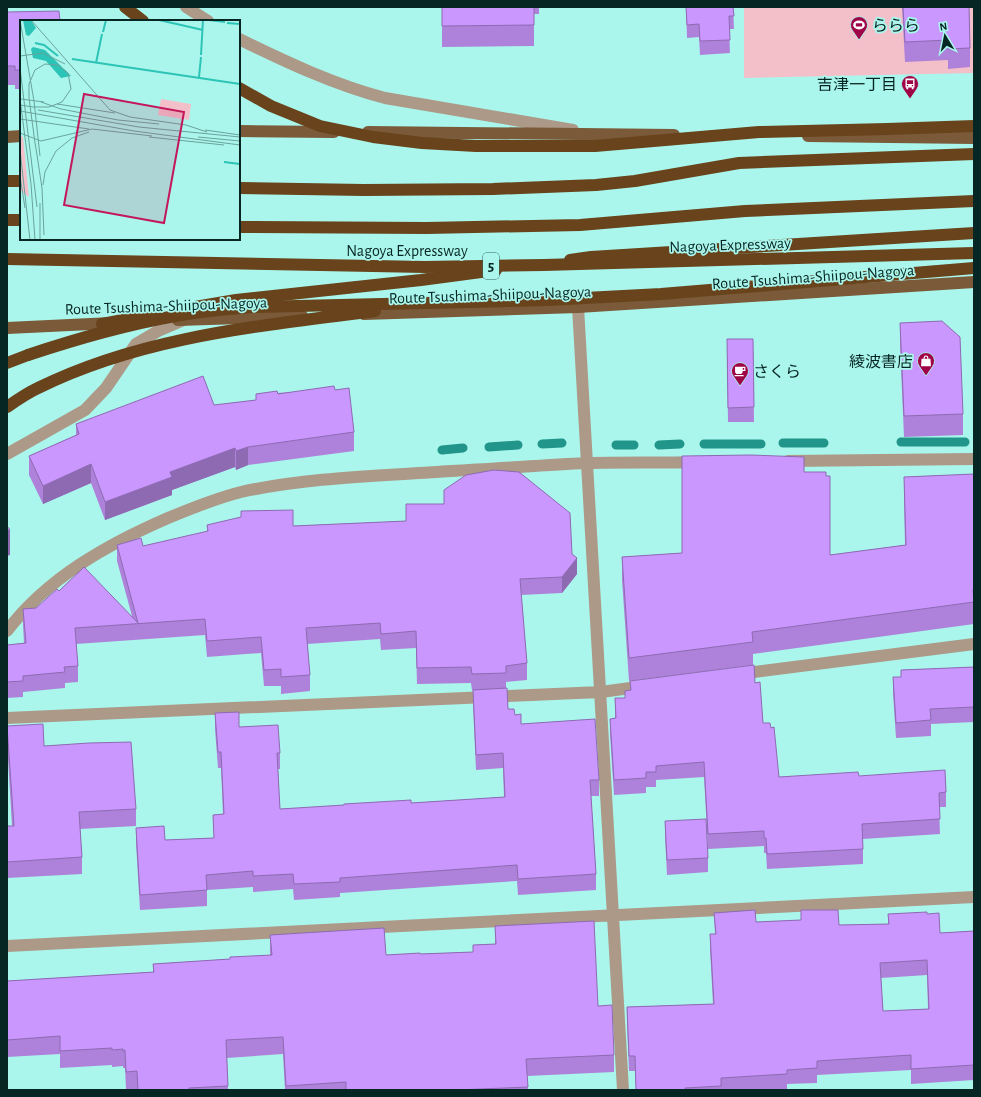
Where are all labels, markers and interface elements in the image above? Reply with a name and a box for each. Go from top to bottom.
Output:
sports icon: ららら [849,15,869,40]
north arrow [925,16,965,56]
place label: ららら [872,18,920,34]
inset map [20,20,240,240]
text: N [939,21,948,33]
bus stop icon: 吉津一丁目 [900,74,920,99]
place label: 吉津一丁目 [817,77,897,93]
street label: Nagoya Expressway [669,235,791,256]
street label: Nagoya Expressway [346,243,468,260]
road number: 5 [483,253,499,279]
street label: Route Tsushima-Shiipou-Nagoya [711,262,915,293]
street label: Route Tsushima-Shiipou-Nagoya [388,283,592,308]
street label: Route Tsushima-Shiipou-Nagoya [64,294,268,319]
shop icon: 綾波書店 [916,351,936,376]
place label: 綾波書店 [849,353,913,370]
cafe icon: さくら [730,361,750,386]
place label: さくら [753,364,801,380]

